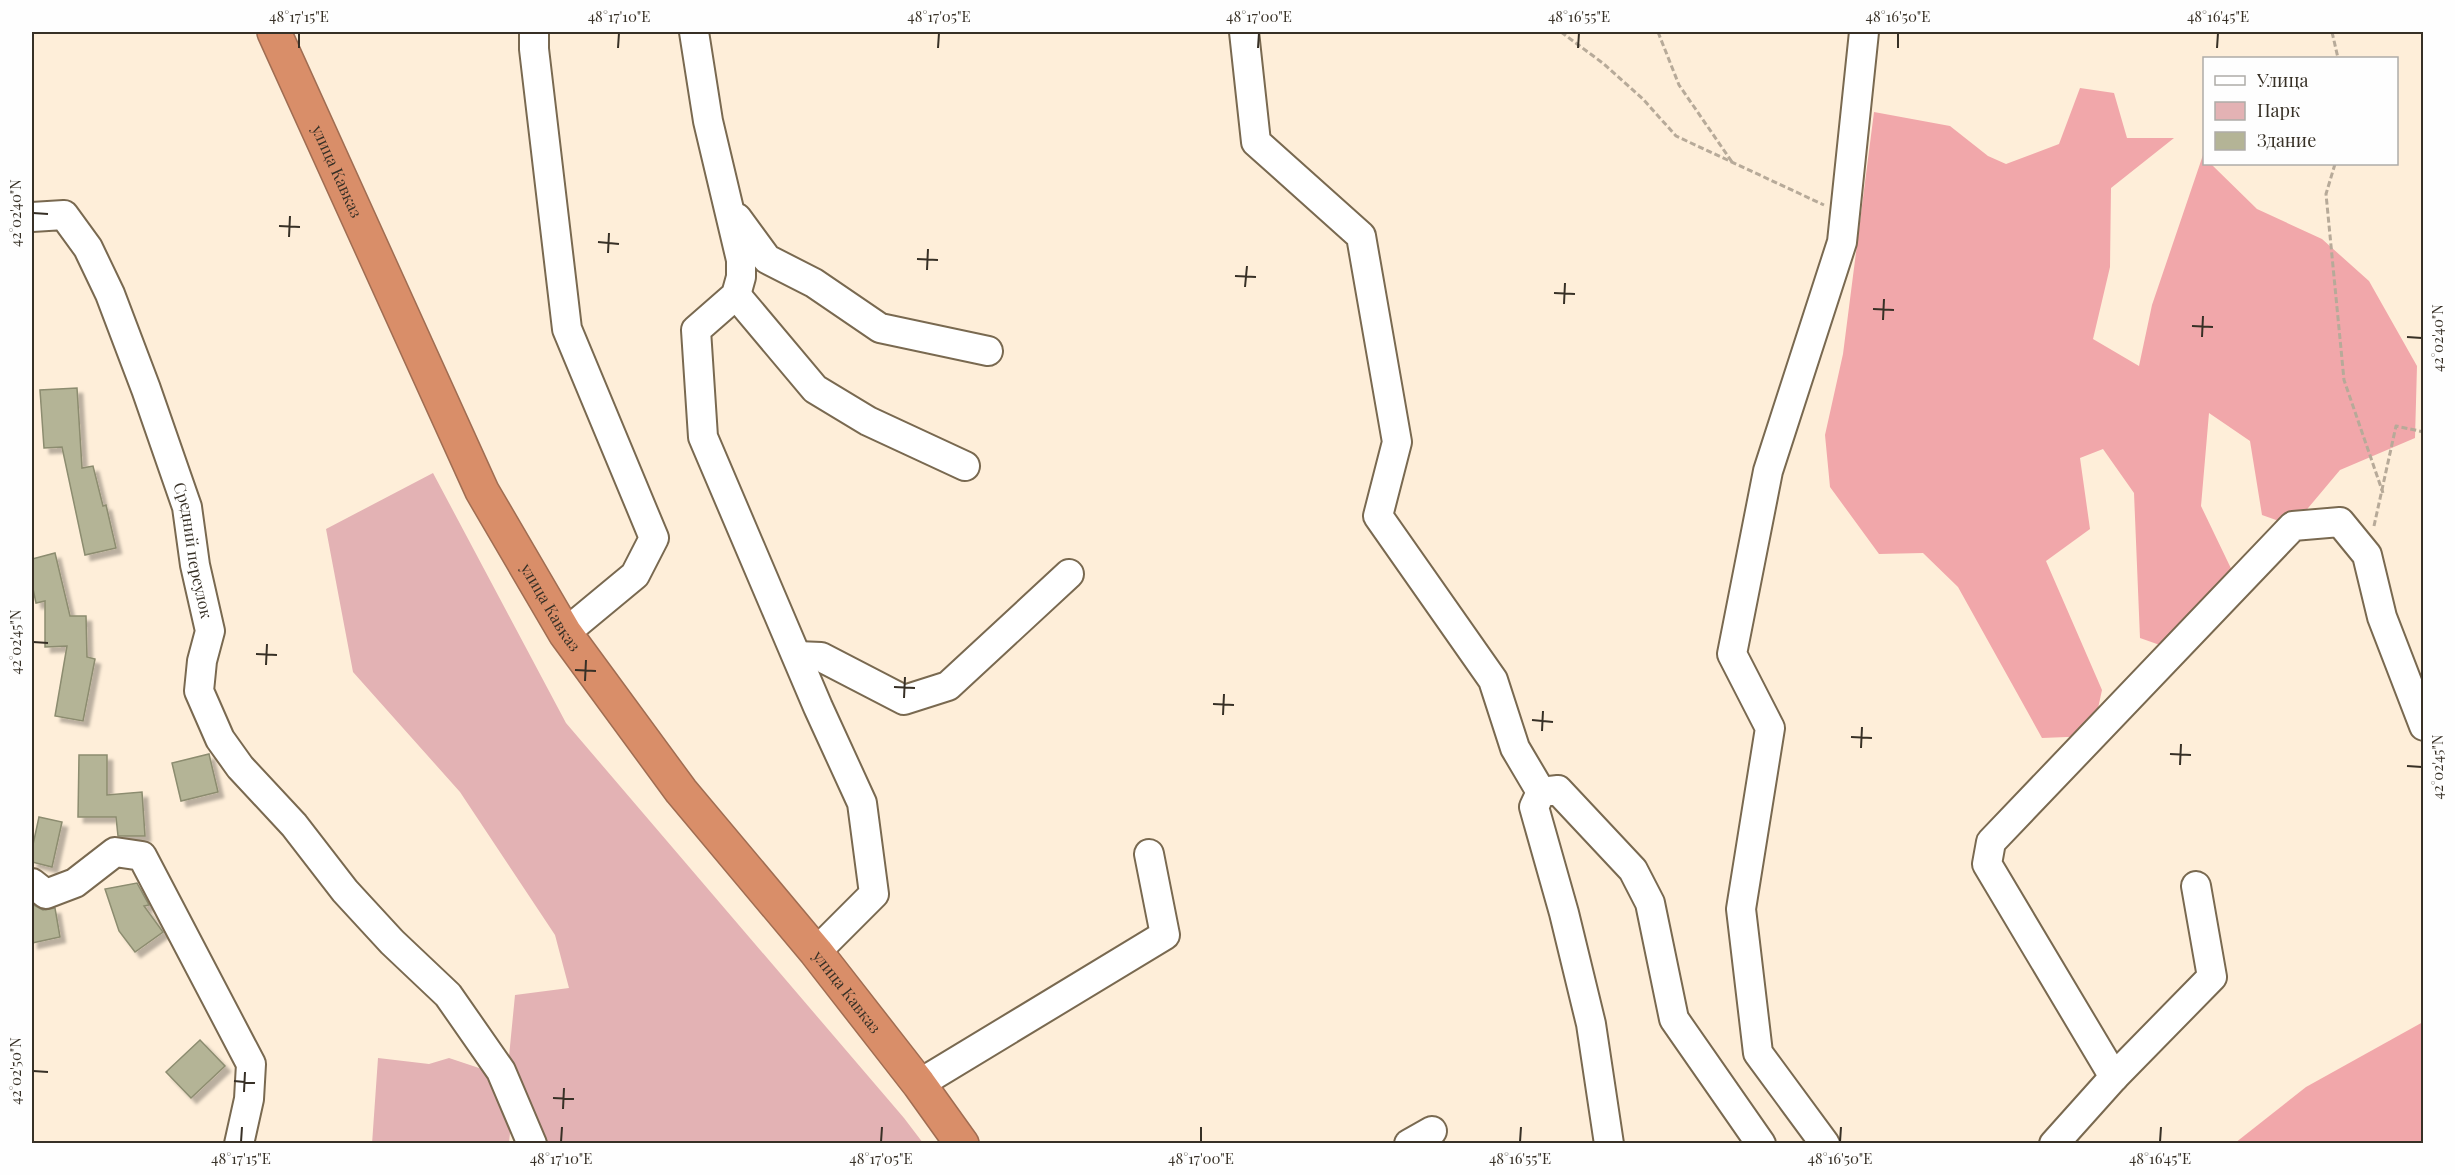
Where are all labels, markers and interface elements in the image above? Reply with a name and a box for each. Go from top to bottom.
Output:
text: 48°17'15"E [269,6,329,26]
text: 48°17'10"E [588,6,650,26]
text: 48°17'05"E [907,6,971,26]
text: 48°17'00"E [1226,6,1292,26]
text: 48°16'55"E [1548,6,1610,26]
text: 48°16'50"E [1866,6,1930,26]
text: 48°16'45"E [2187,6,2249,26]
legend [2203,57,2398,165]
text: Улица [2256,68,2308,92]
text: Парк [2257,98,2300,122]
street label: улица Кавказ [307,121,368,221]
text: Здание [2257,128,2316,152]
text: 42°02'40"N [5,179,25,247]
text: 42°02'40"N [2427,304,2447,372]
street label: Средний переулок [169,479,218,620]
street label: улица Кавказ [516,558,586,655]
text: 42°02'45"N [5,609,25,675]
text: 42°02'45"N [2427,734,2447,800]
street label: улица Кавказ [808,945,886,1037]
text: 42°02'50"N [5,1037,25,1105]
text: 48°17'15"E [211,1148,271,1168]
text: 48°17'10"E [530,1148,592,1168]
text: 48°17'05"E [849,1148,913,1168]
text: 48°17'00"E [1168,1148,1234,1168]
text: 48°16'55"E [1489,1148,1551,1168]
text: 48°16'50"E [1808,1148,1872,1168]
text: 48°16'45"E [2129,1148,2191,1168]

